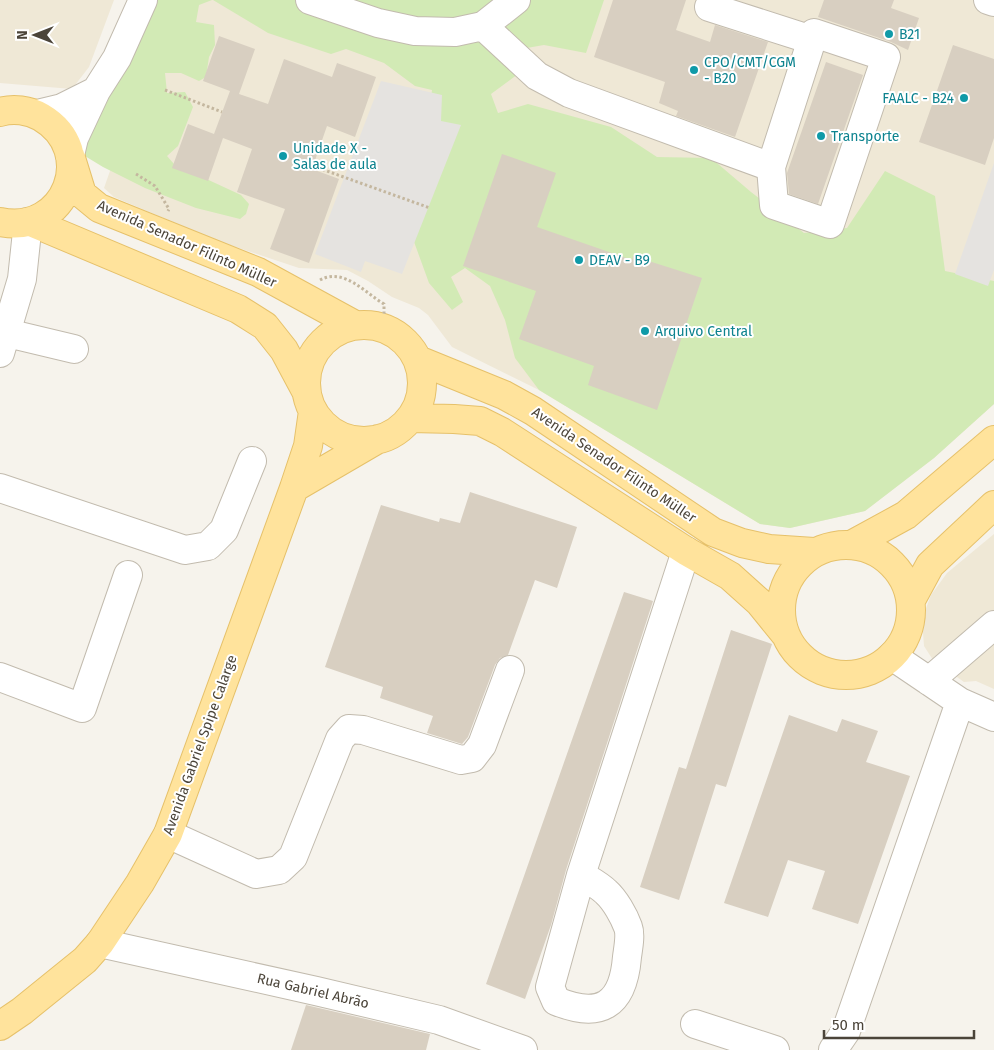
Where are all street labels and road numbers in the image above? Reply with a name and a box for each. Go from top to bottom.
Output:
street label: Avenida Senador Filinto Müller [95,197,280,292]
street label: Avenida Senador Filinto Müller [529,404,700,527]
street label: Avenida Gabriel Spipe Calarge [159,653,241,837]
street label: Rua Gabriel Abrão [255,970,371,1012]

